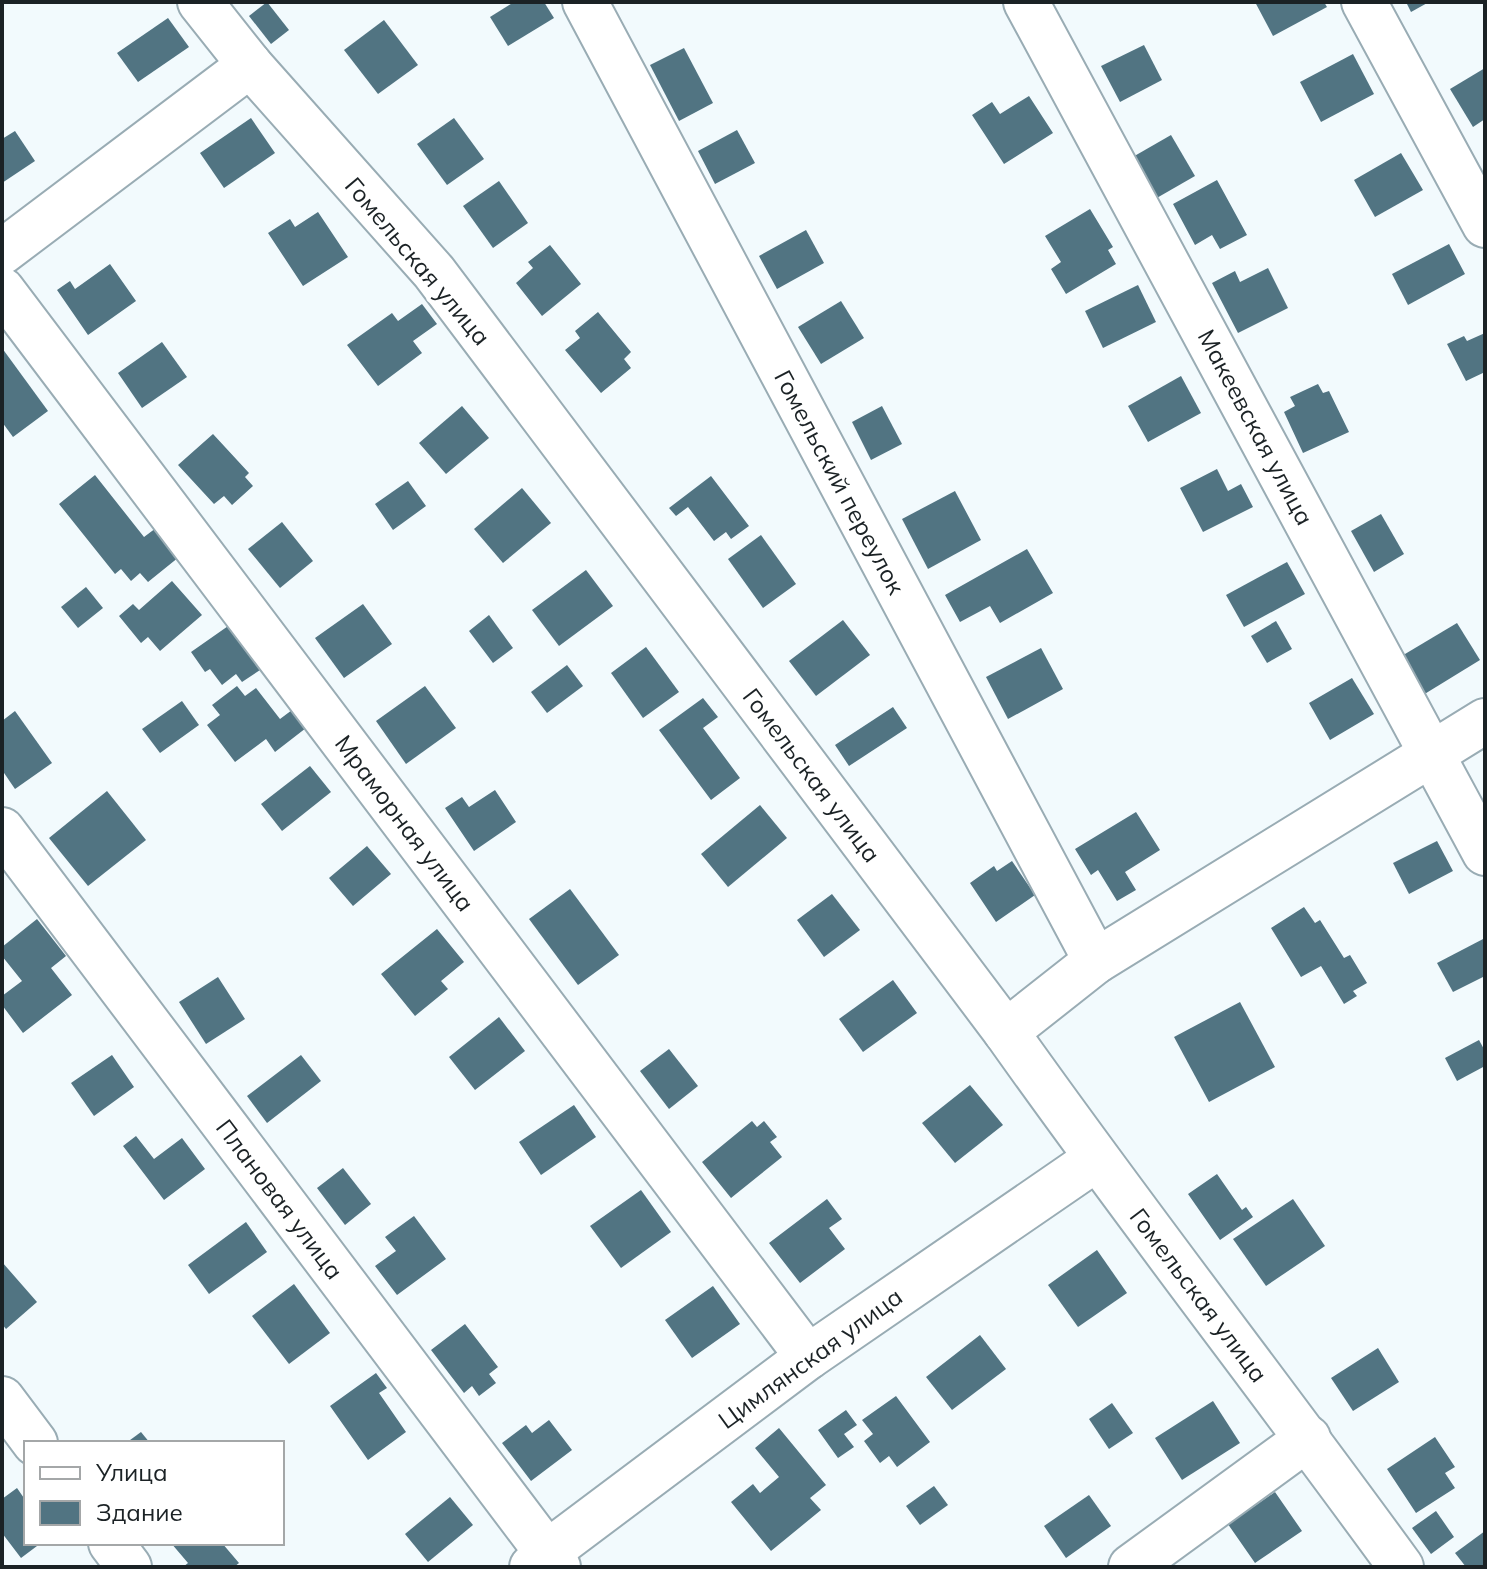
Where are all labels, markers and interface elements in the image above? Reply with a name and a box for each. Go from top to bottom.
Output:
street label: Гомельская улица [339,171,497,351]
street label: Макеевская улица [1192,324,1320,530]
street label: Гомельский переулок [768,365,912,599]
street label: Гомельская улица [737,682,887,868]
street label: Мраморная улица [329,729,481,917]
street label: Плановая улица [210,1113,350,1285]
street label: Гомельская улица [1124,1202,1274,1388]
street label: Цимлянская улица [712,1281,908,1435]
legend [24,1441,284,1545]
text: Улица [95,1457,168,1487]
text: Здание [96,1497,183,1527]

